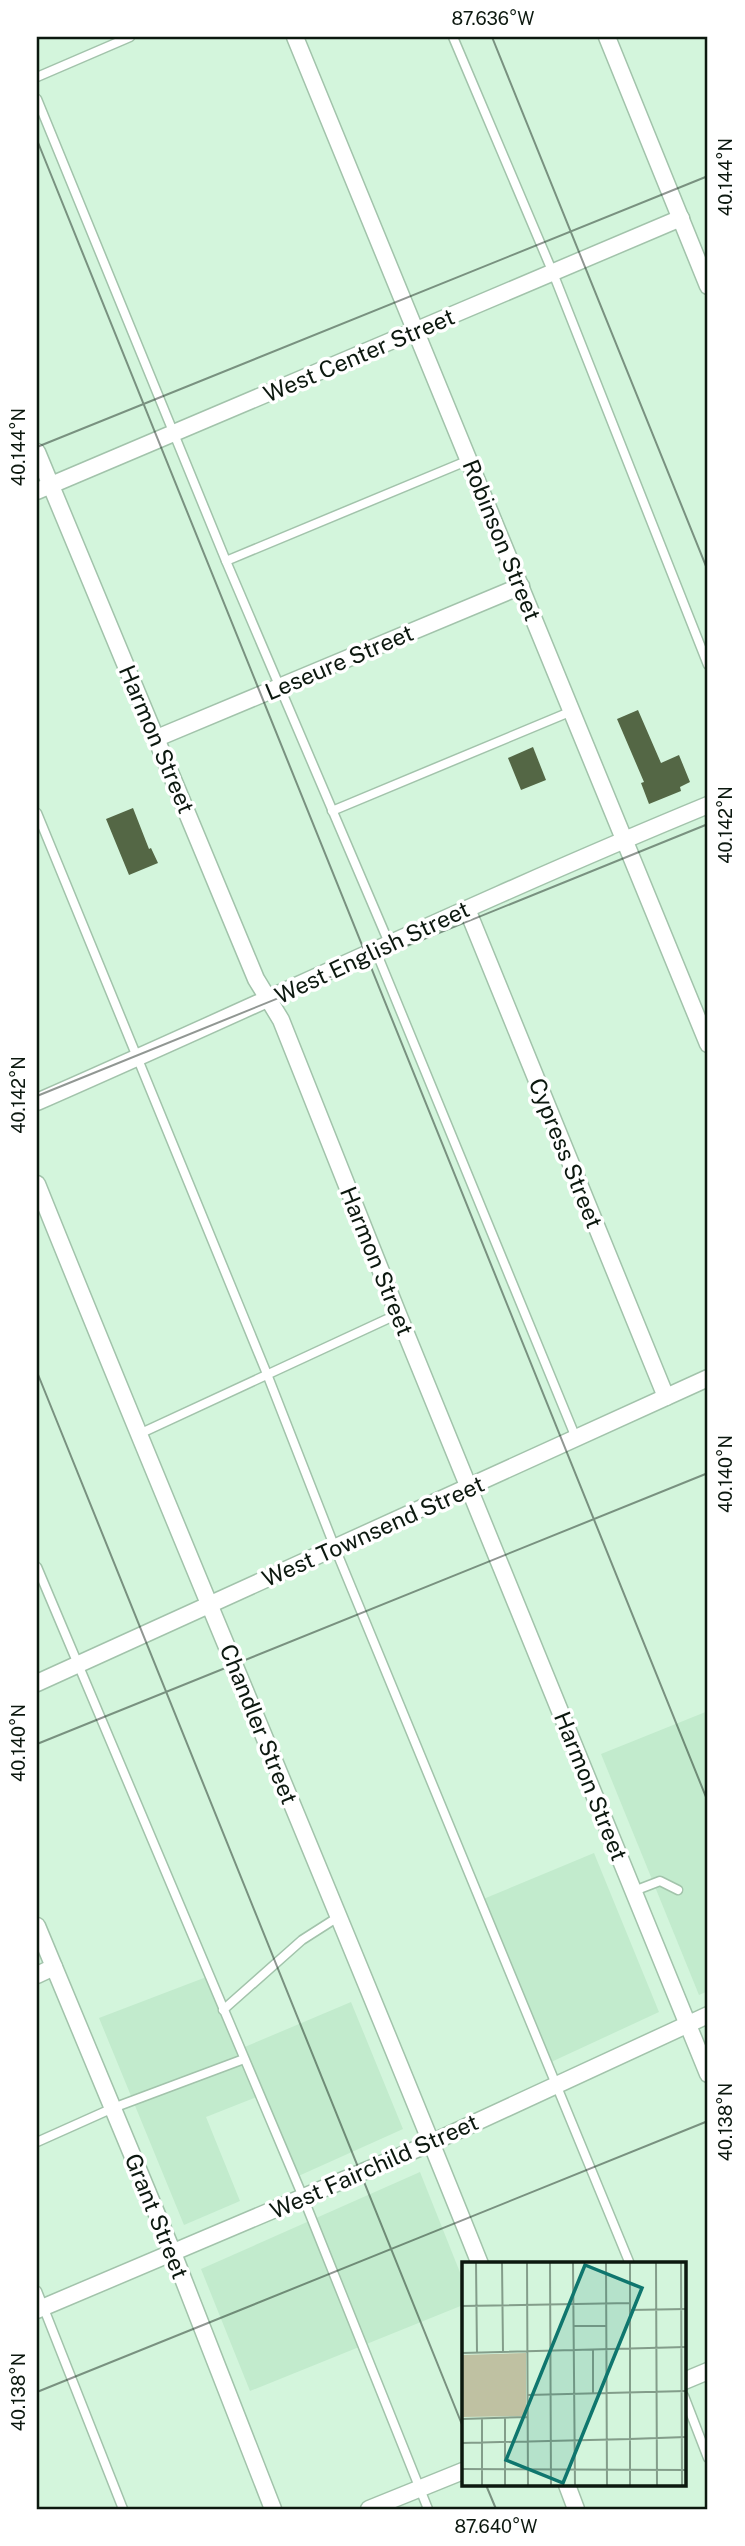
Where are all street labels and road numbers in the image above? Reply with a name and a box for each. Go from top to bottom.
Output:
street label: West Center Street [259,303,459,407]
street label: Robinson Street [457,455,547,625]
street label: Leseure Street [261,619,417,705]
street label: Harmon Street [114,661,200,817]
street label: West English Street [270,895,474,1009]
street label: Cypress Street [524,1074,608,1232]
street label: Harmon Street [335,1183,419,1339]
street label: West Townsend Street [258,1470,488,1592]
street label: Chandler Street [215,1640,303,1808]
street label: Harmon Street [549,1708,633,1864]
street label: West Fairchild Street [266,2108,482,2224]
street label: Grant Street [120,2149,194,2283]

